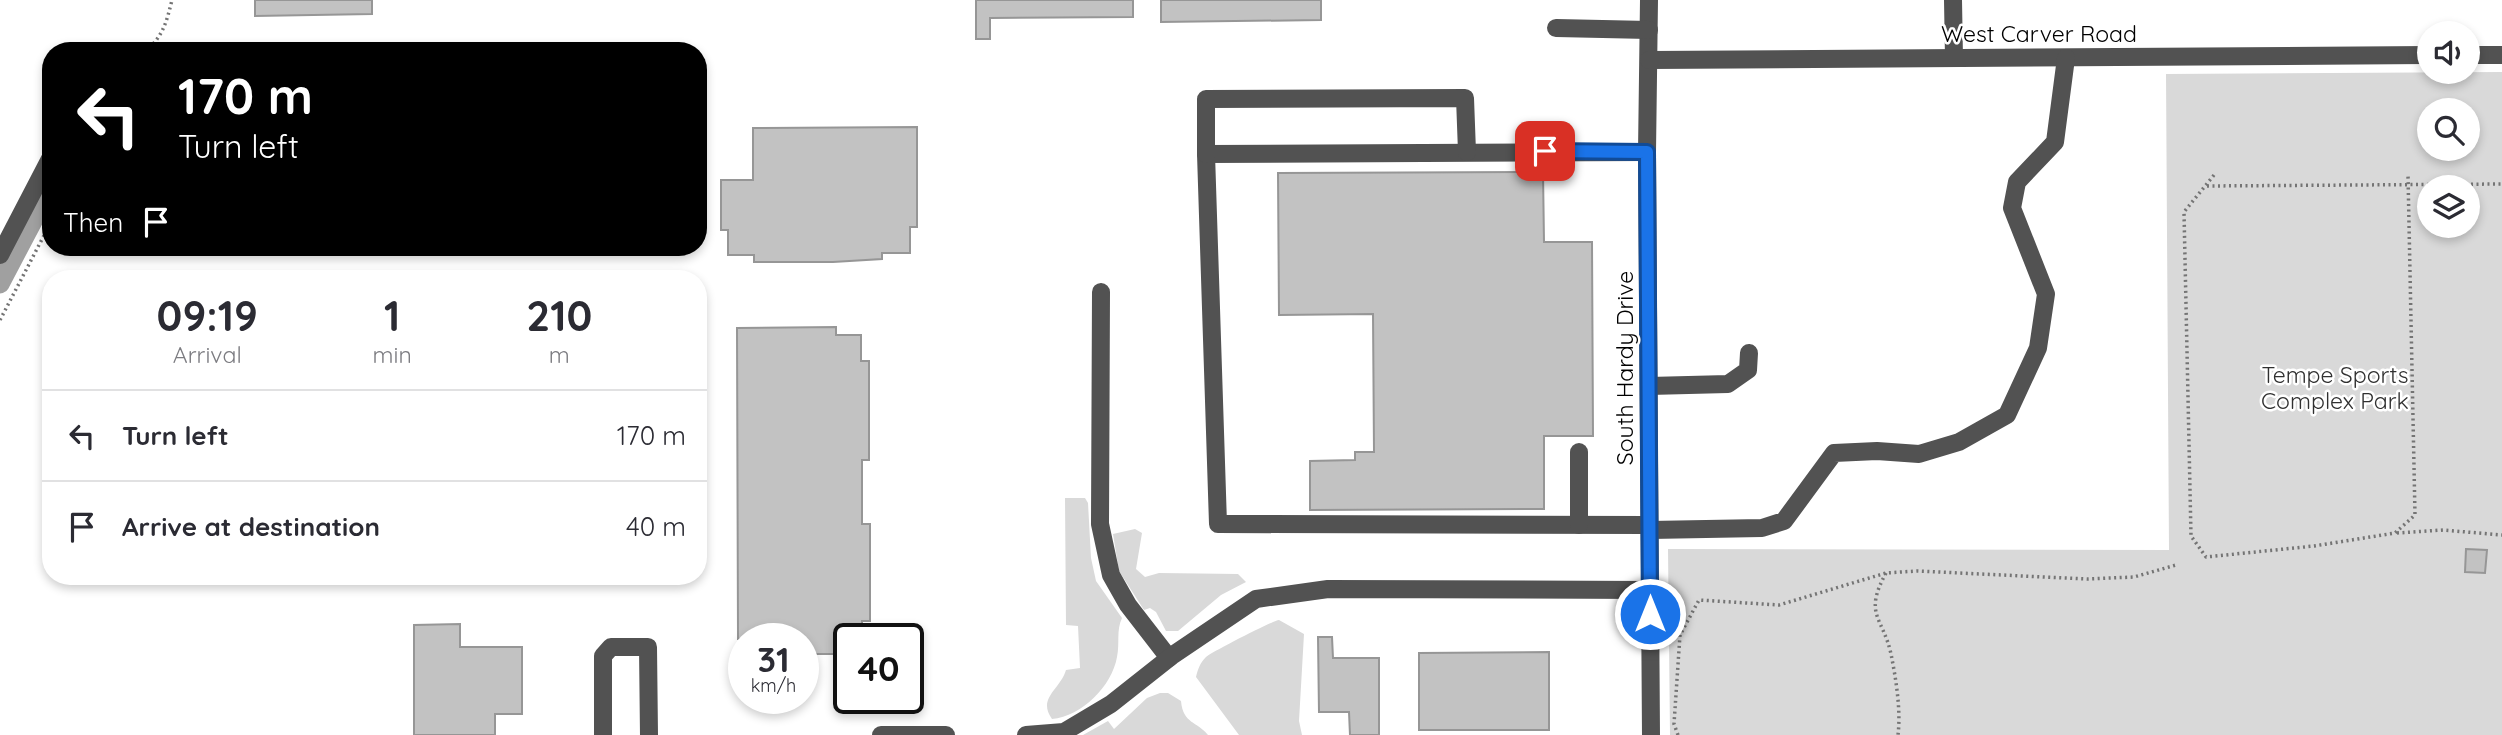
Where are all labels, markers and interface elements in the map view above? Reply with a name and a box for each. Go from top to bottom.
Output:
street label: West Carver Road [1941,19,2137,48]
map controls [2417,21,2480,238]
button: sound [2417,21,2480,84]
text: 170 m [178,65,313,126]
icon: left [63,70,154,161]
button: search [2417,98,2480,161]
pin [1515,121,1575,181]
text: Turn left [178,126,299,166]
icon: arrive [1526,132,1564,170]
button: layers [2417,175,2480,238]
icon: arrive [137,203,175,241]
text: Then [63,206,123,239]
street label: South Hardy Drive [1610,271,1639,465]
text: 09:19 [157,289,258,342]
text: 1 [384,289,400,342]
text: 210 [526,289,592,342]
text: Arrival [173,340,242,369]
text: min [373,340,412,369]
text: m [549,340,570,369]
park label: Tempe Sports Complex Park [2261,360,2409,415]
icon: left [63,417,101,455]
text: Turn left [122,419,229,452]
text: 170 m [617,419,686,452]
icon: arrive [63,508,101,546]
text: Arrive at destination [122,510,380,543]
text: 40 m [626,510,686,543]
position arrow [1613,577,1687,651]
speed limit sign: 40 [833,623,924,714]
text: 31 [757,637,790,681]
text: km/h [751,674,796,697]

